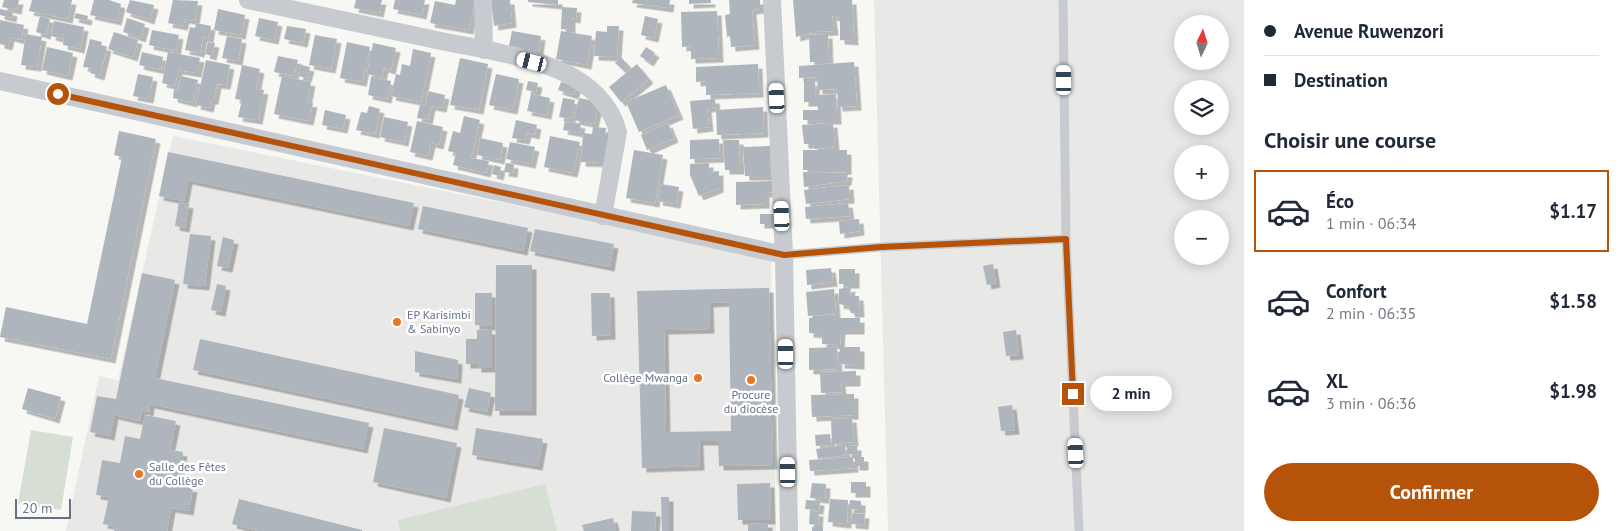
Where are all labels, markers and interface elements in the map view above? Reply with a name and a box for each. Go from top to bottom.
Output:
north arrow [1174,15,1229,70]
map controls [1174,15,1229,265]
text: Avenue Ruwenzori [1294,19,1444,43]
car [515,51,548,73]
car [1056,65,1071,95]
text: Destination [1294,68,1388,92]
button: layers [1174,80,1229,135]
route start [47,83,69,105]
car [768,83,785,113]
text: Choisir une course [1264,126,1436,154]
button: + [1174,145,1229,200]
icon: car [1266,189,1311,234]
text: Éco [1326,189,1354,213]
text: $1.17 [1549,199,1597,223]
car [773,201,790,231]
button: − [1174,210,1229,265]
text: 1 min · 06:34 [1326,213,1416,233]
icon: car [1266,279,1311,324]
text: Confort [1326,279,1387,303]
text: $1.58 [1549,289,1597,313]
text: 2 min · 06:35 [1326,303,1416,323]
place label: EP Karisimbi & Sabinyo [407,307,471,336]
marker: EP Karisimbi & Sabinyo [391,316,403,328]
car [778,339,793,369]
icon: car [1266,369,1311,414]
text: XL [1326,369,1348,393]
place label: Collège Mwanga [603,370,688,385]
marker: Collège Mwanga [692,372,704,384]
marker: Procure du diocèse [745,374,757,386]
callout: 2 min [1090,376,1173,412]
text: $1.98 [1549,379,1597,403]
route end [1062,383,1084,405]
text: 2 min [1111,383,1151,403]
place label: Procure du diocèse [724,387,778,416]
text: 3 min · 06:36 [1326,393,1416,413]
car [1067,438,1084,468]
car [780,457,795,487]
place label: Salle des Fêtes du Collège [149,459,226,488]
button: Confirmer [1264,463,1599,521]
marker: Salle des Fêtes du Collège [133,468,145,480]
scale bar [15,496,71,519]
text: 20 m [22,499,52,517]

